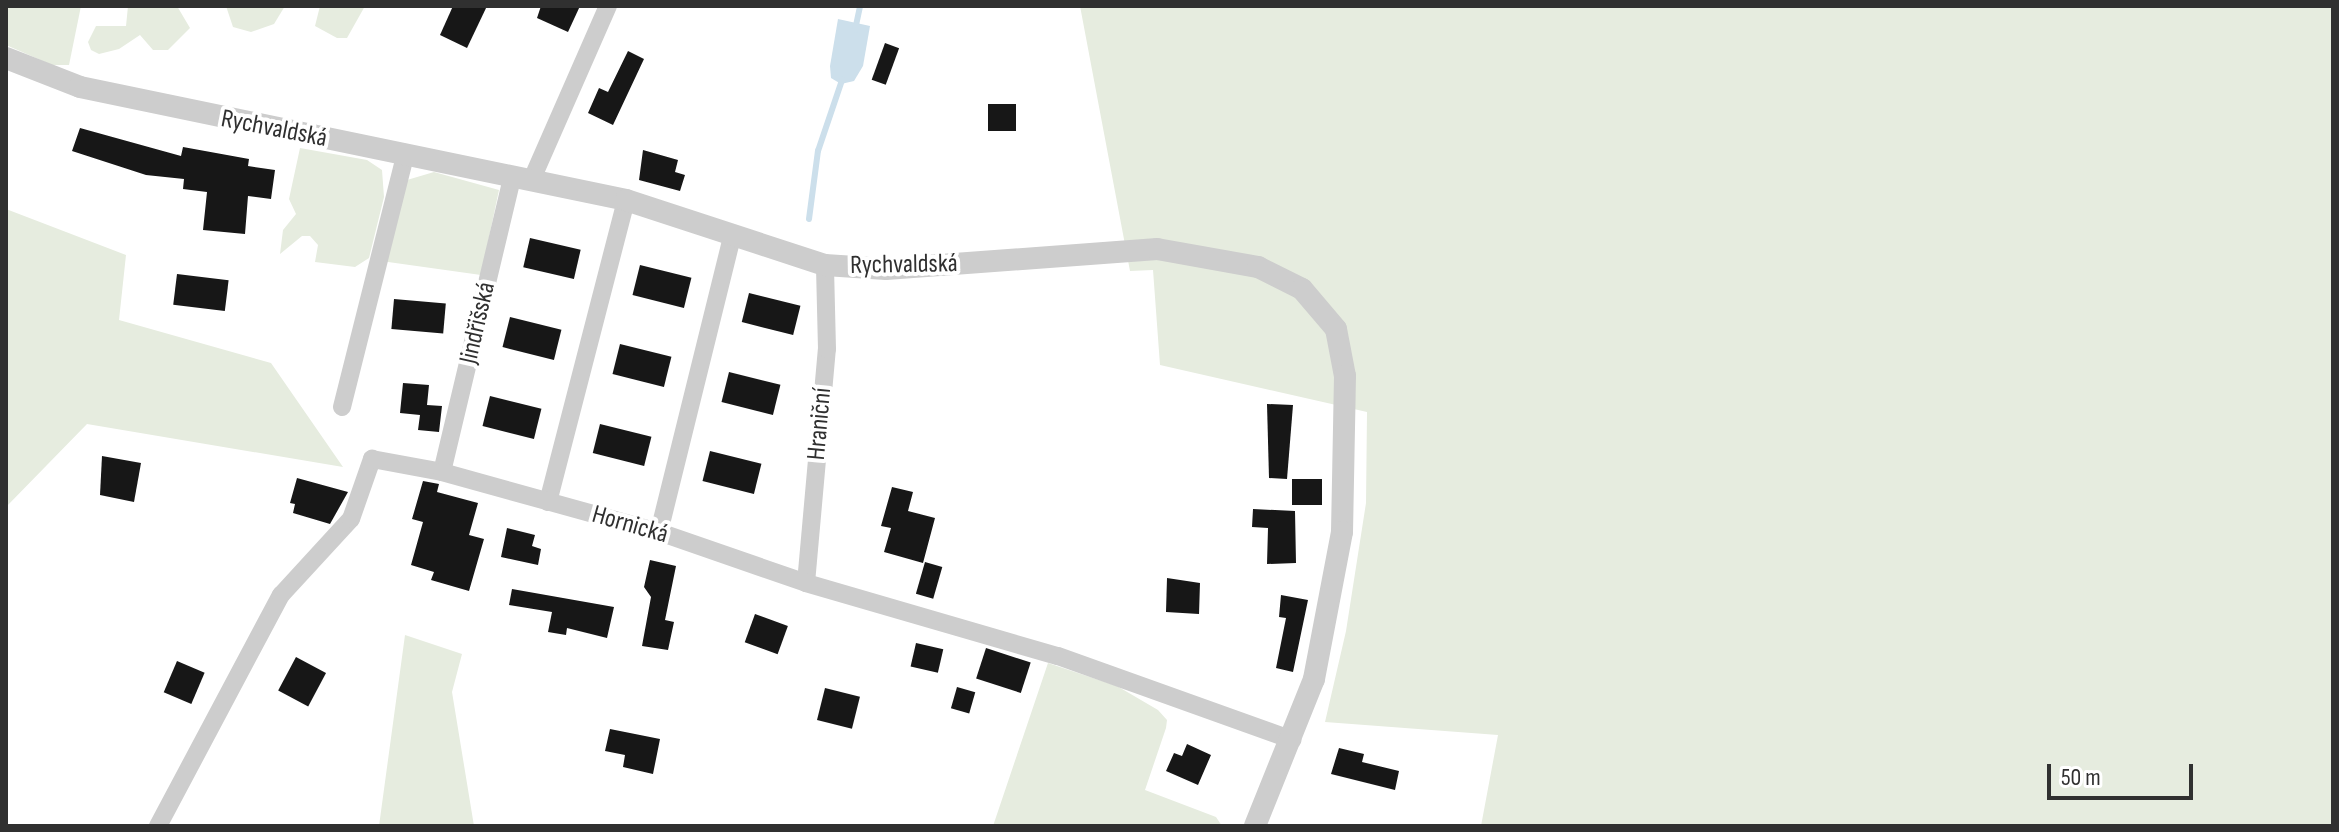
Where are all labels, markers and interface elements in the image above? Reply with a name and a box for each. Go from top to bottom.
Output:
street label: Rychvaldská [218,103,330,155]
street label: Rychvaldská [850,248,958,282]
street label: Jindřišská [453,279,503,367]
street label: Hraniční [801,387,839,461]
street label: Hornická [588,499,672,551]
scale bar [2051,748,2197,798]
text: 50 m [2061,763,2101,792]

